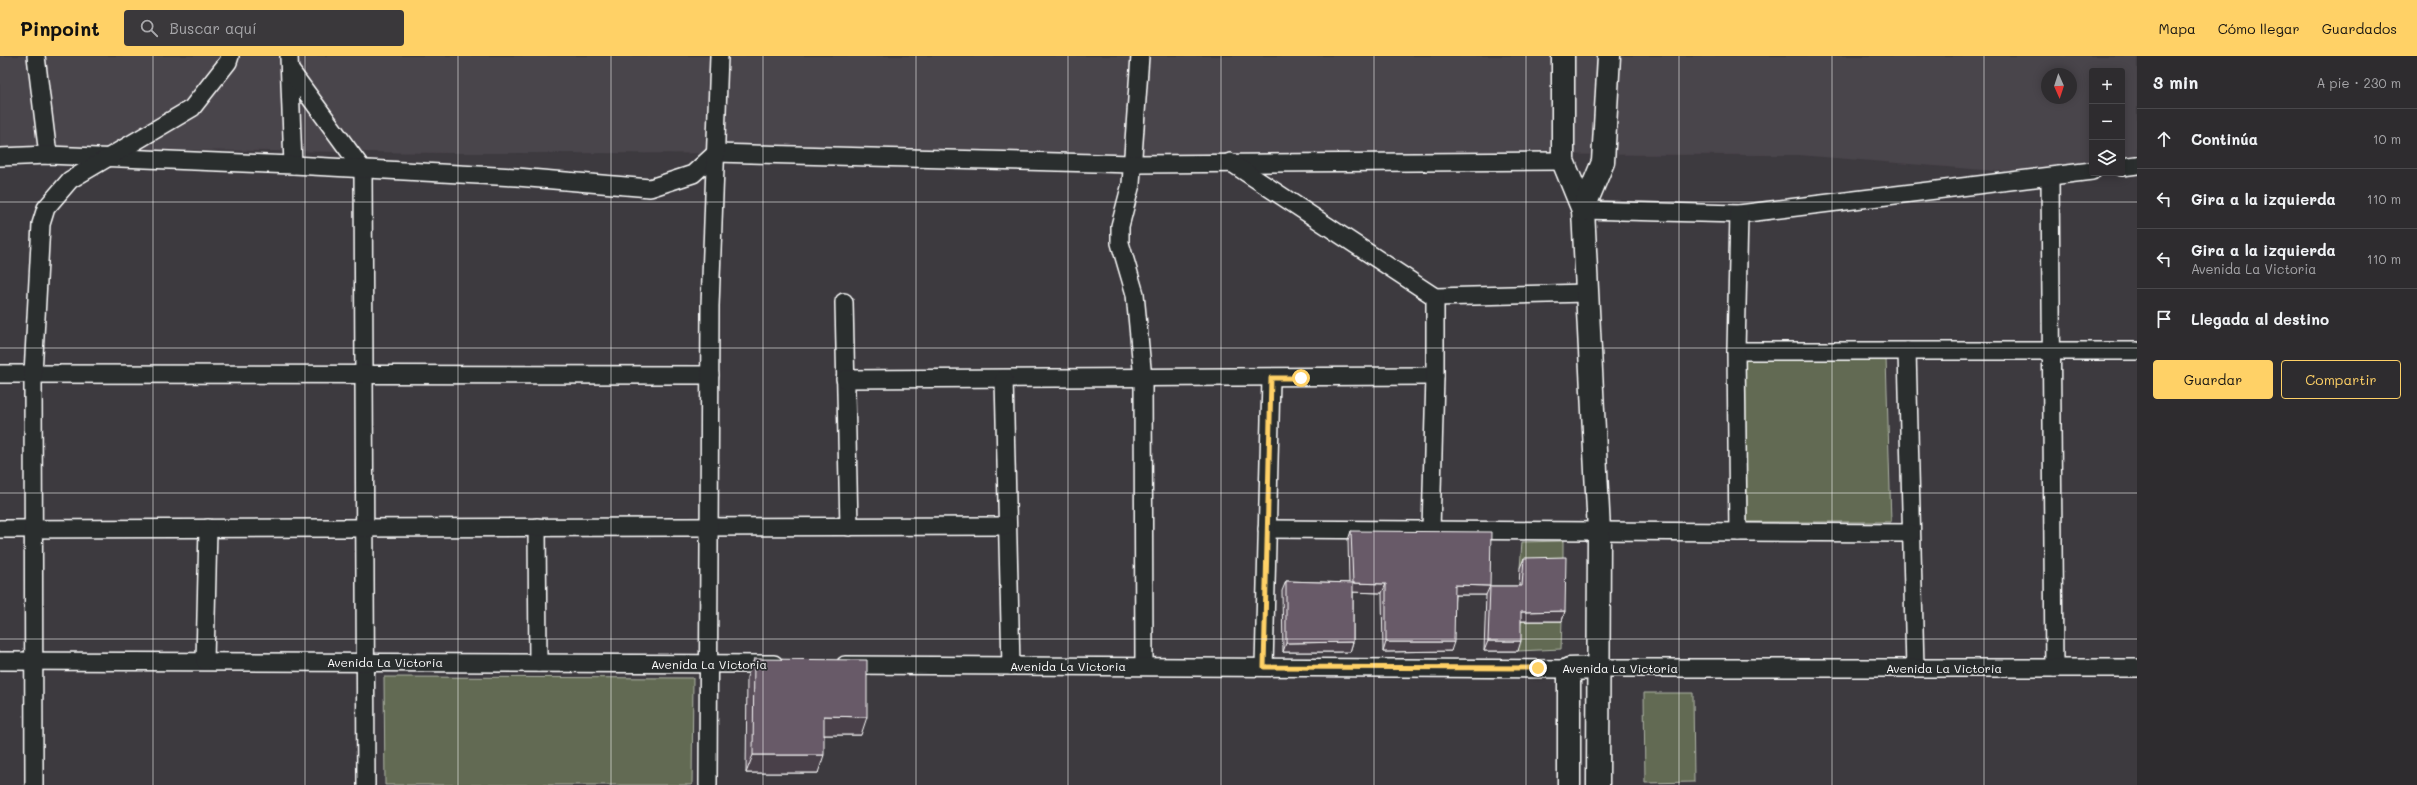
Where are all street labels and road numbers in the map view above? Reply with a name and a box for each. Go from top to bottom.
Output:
street label: Avenida La Victoria [327,654,443,670]
street label: Avenida La Victoria [651,656,767,672]
street label: Avenida La Victoria [1010,658,1126,674]
street label: Avenida La Victoria [1562,660,1678,676]
street label: Avenida La Victoria [1886,660,2002,676]

